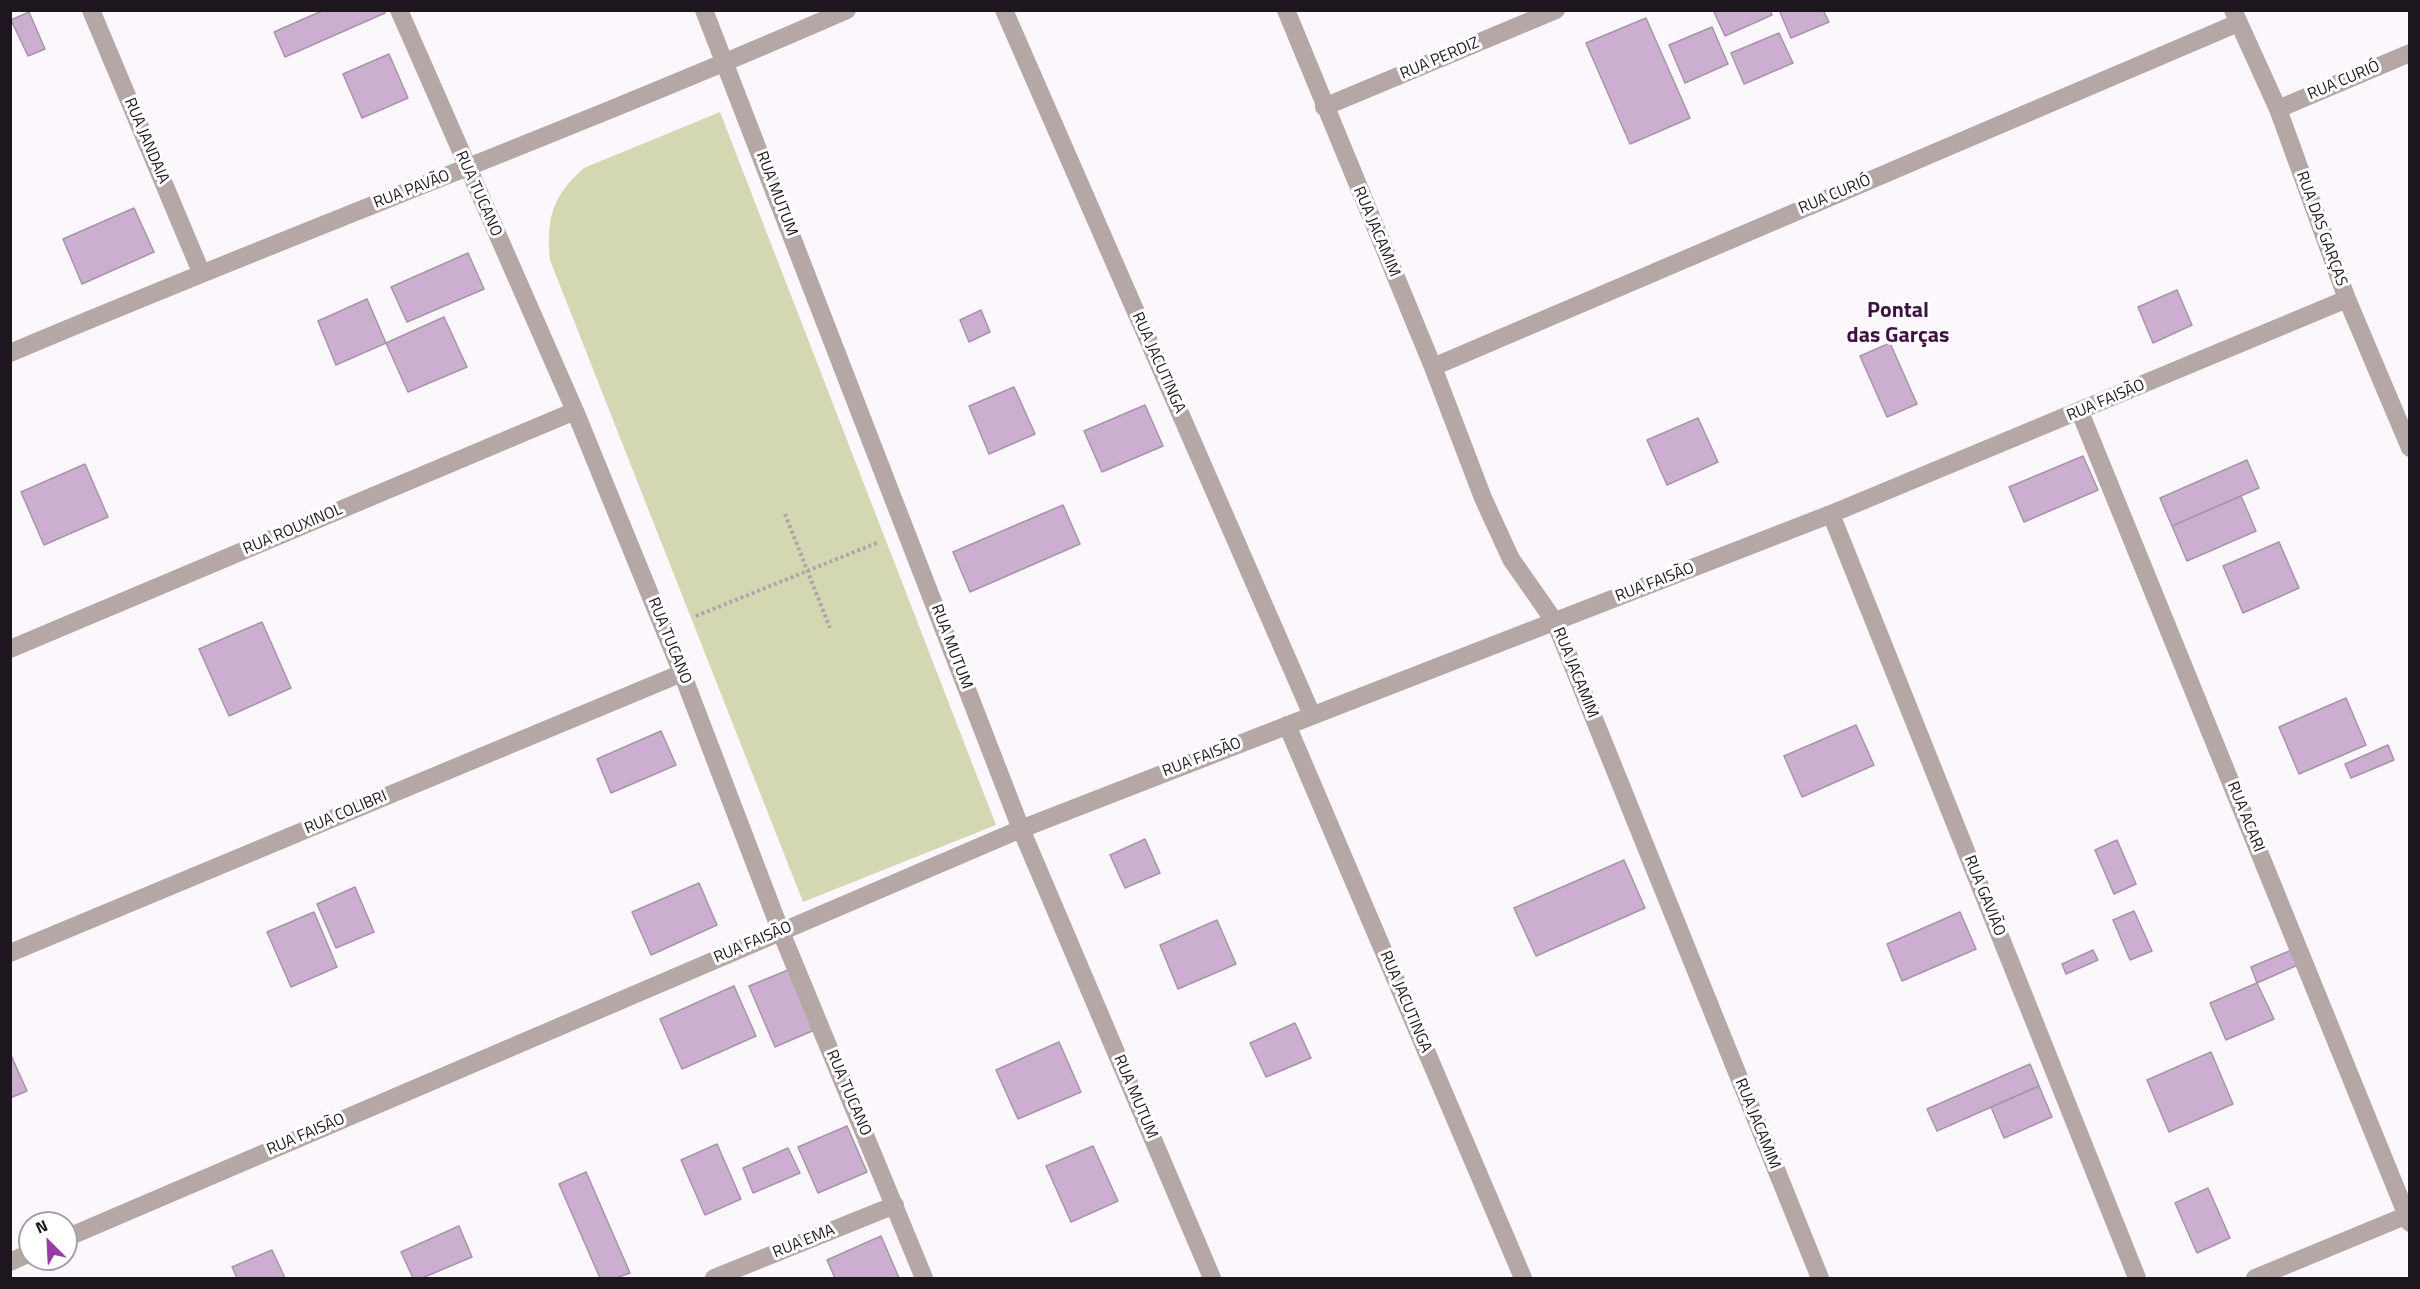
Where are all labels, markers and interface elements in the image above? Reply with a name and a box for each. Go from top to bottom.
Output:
street label: RUA PERDIZ [1398,34,1482,84]
street label: RUA CURIÓ [2305,57,2383,105]
street label: RUA JANDAIA [119,95,173,187]
street label: RUA TUCANO [451,148,505,240]
street label: RUA MUTUM [751,149,801,239]
street label: RUA PAVÃO [371,167,453,213]
street label: RUA DAS GARÇAS [2291,169,2351,289]
street label: RUA CURIÓ [1796,171,1874,219]
street label: RUA JACAMIM [1348,184,1404,280]
district label: Pontal das Garças [1847,299,1949,350]
street label: RUA JACUTINGA [1127,309,1189,417]
street label: RUA FAISÃO [2064,376,2148,426]
street label: RUA ROUXINOL [241,501,345,559]
street label: RUA FAISÃO [1613,559,1697,607]
street label: RUA TUCANO [643,595,695,687]
street label: RUA MUTUM [926,602,976,692]
street label: RUA JACAMIM [1548,625,1602,721]
street label: RUA FAISÃO [1160,734,1244,782]
street label: RUA ACARI [2222,779,2268,855]
street label: RUA COLIBRI [302,787,390,839]
street label: RUA GAVIÃO [1959,853,2009,939]
street label: RUA FAISÃO [711,918,795,968]
street label: RUA JACUTINGA [1375,948,1435,1056]
street label: RUA TUCANO [821,1047,875,1139]
street label: RUA MUTUM [1109,1052,1161,1142]
street label: RUA JACAMIM [1730,1076,1784,1172]
street label: RUA FAISÃO [264,1110,348,1160]
north arrow [18,1211,78,1271]
text: N [32,1213,51,1240]
street label: RUA EMA [770,1221,838,1263]

